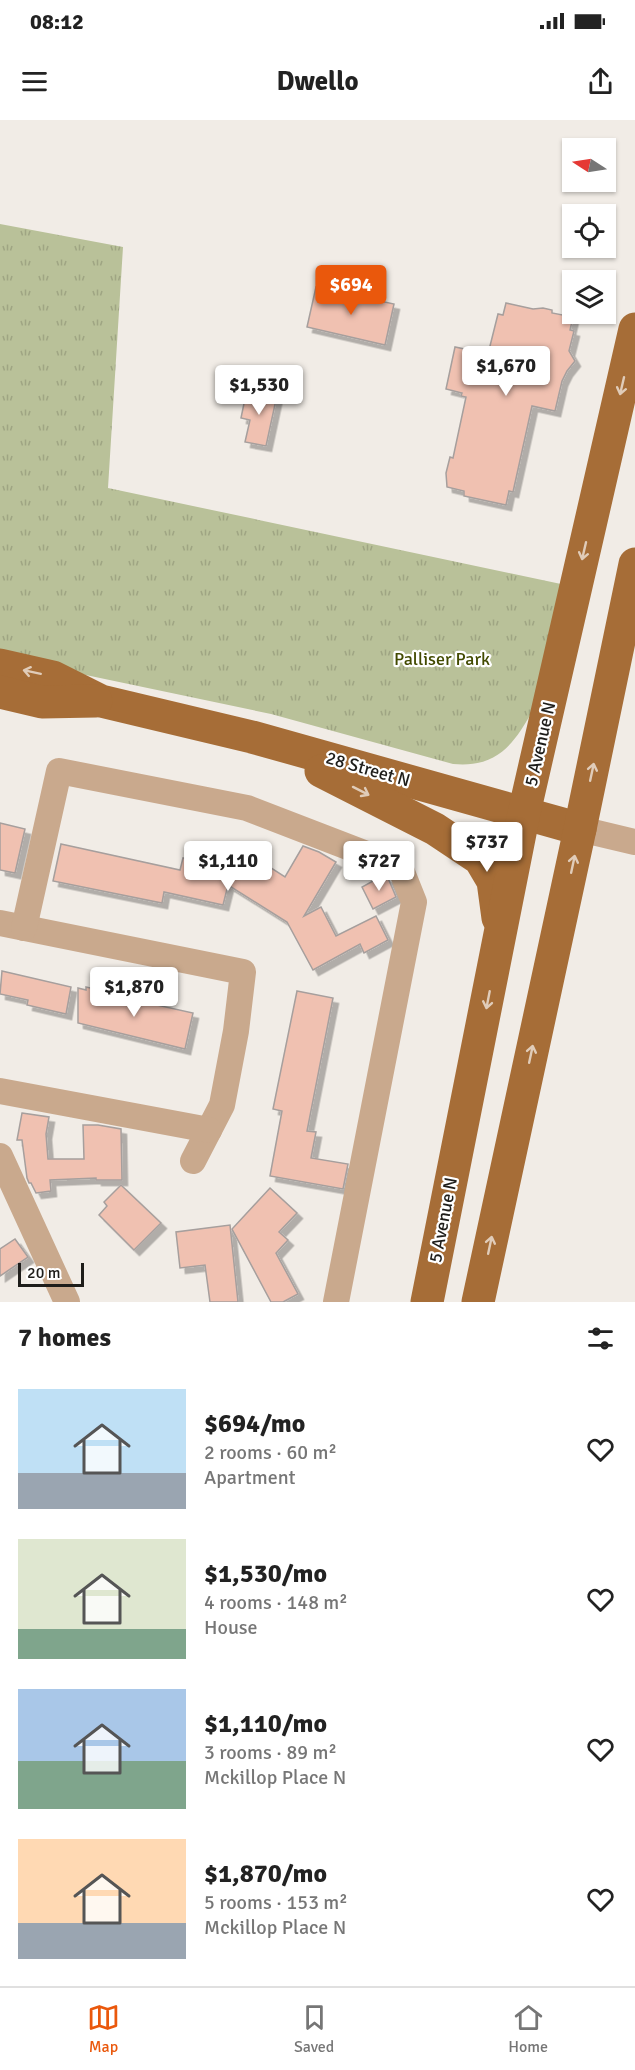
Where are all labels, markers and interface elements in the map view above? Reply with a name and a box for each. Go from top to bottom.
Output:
text: 08:12 [30,8,84,35]
icon: menu [18,65,51,98]
text: Dwello [276,65,359,98]
icon: share [584,65,617,98]
north arrow [562,138,616,192]
map controls [562,138,616,324]
button: locate [562,204,616,258]
pin: $694 [315,265,387,316]
button: layers [562,270,616,324]
text: $694 [329,272,373,297]
pin: $1,670 [457,346,555,397]
text: $1,670 [476,353,536,378]
pin: $1,530 [210,365,308,416]
text: $1,530 [229,372,289,397]
one-way arrow [616,376,627,395]
one-way arrow [578,541,590,560]
park label: Palliser Park [394,648,490,670]
one-way arrow [23,666,42,677]
street label: 5 Avenue N [520,700,560,788]
street label: 28 Street N [323,747,413,791]
one-way arrow [587,763,598,782]
one-way arrow [351,786,369,798]
pin: $737 [451,822,523,873]
text: $737 [465,829,509,854]
pin: $1,110 [179,841,277,892]
pin: $727 [343,841,415,892]
text: $1,110 [198,848,258,873]
text: $727 [357,848,401,873]
one-way arrow [567,854,579,873]
pin: $1,870 [85,967,183,1018]
text: $1,870 [104,974,164,999]
one-way arrow [482,989,493,1009]
one-way arrow [526,1045,538,1064]
street label: 5 Avenue N [424,1176,462,1264]
one-way arrow [485,1236,496,1255]
scale bar [18,1260,84,1288]
text: 20 m [27,1263,61,1283]
text: 7 homes [18,1322,111,1354]
icon: filters [584,1322,617,1355]
text: $694/mo [204,1408,305,1440]
icon: home [66,1413,138,1485]
icon: heart [584,1433,617,1466]
text: 2 rooms · 60 m² [204,1440,337,1465]
text: Apartment [204,1465,296,1490]
text: $1,530/mo [204,1558,327,1590]
icon: home [66,1563,138,1635]
icon: heart [584,1583,617,1616]
text: 4 rooms · 148 m² [204,1590,348,1615]
text: House [204,1615,258,1640]
text: $1,110/mo [204,1708,327,1740]
icon: home [66,1713,138,1785]
icon: heart [584,1733,617,1766]
text: 3 rooms · 89 m² [204,1740,337,1765]
text: Mckillop Place N [204,1765,346,1790]
text: $1,870/mo [204,1858,327,1890]
icon: home [66,1863,138,1935]
icon: heart [584,1883,617,1916]
text: 5 rooms · 153 m² [204,1890,348,1915]
text: Mckillop Place N [204,1915,346,1940]
tab: Map [87,2001,120,2057]
tab: Saved [294,2001,334,2057]
tab: Home [508,2001,548,2057]

